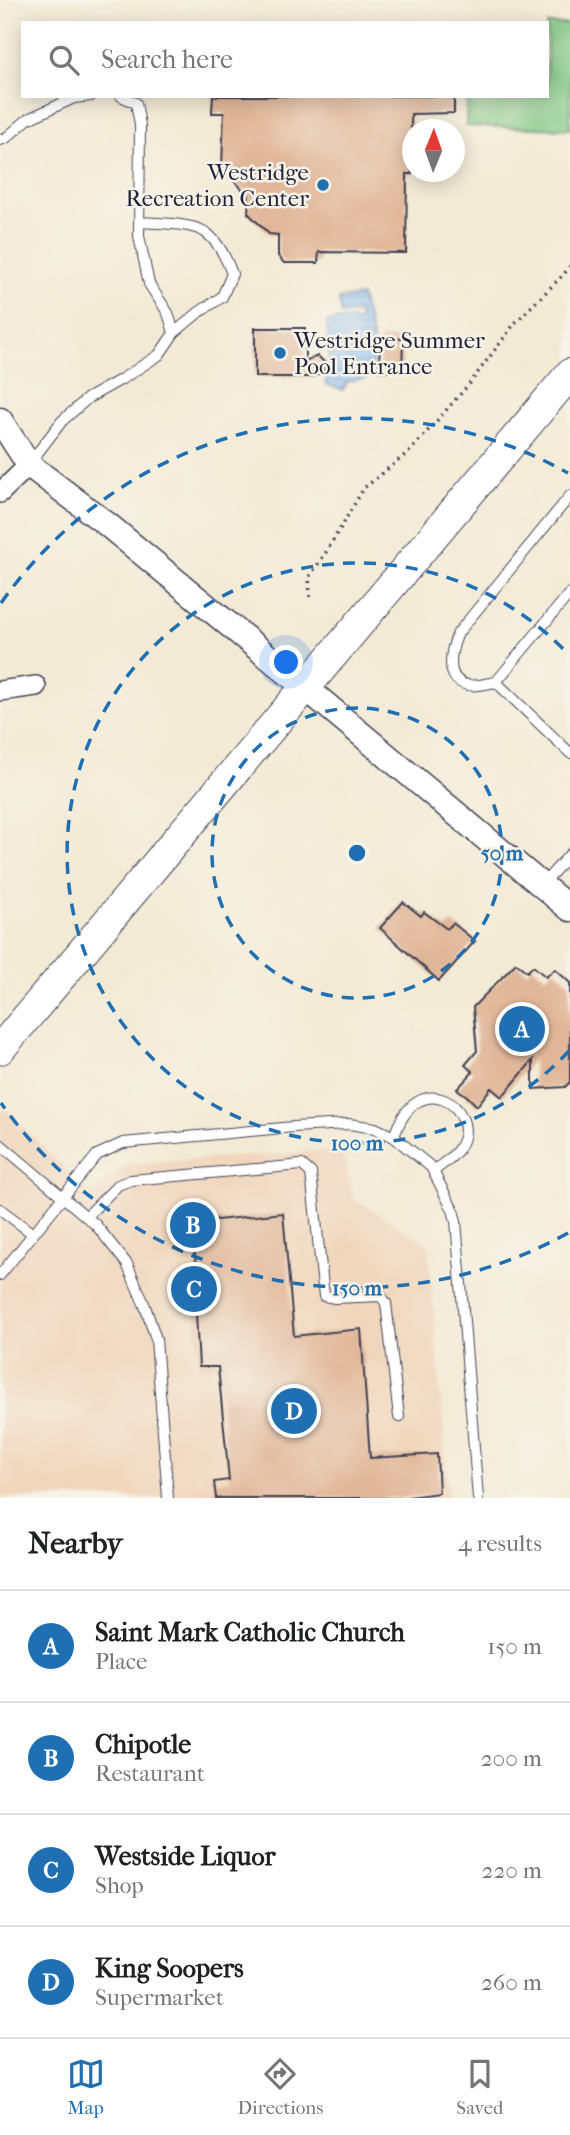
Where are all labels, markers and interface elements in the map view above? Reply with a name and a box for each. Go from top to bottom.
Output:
search box [21,21,549,98]
icon: search [45,41,83,79]
text: Search here [101,44,233,75]
north arrow [402,119,465,182]
place label: Westridge Recreation Center [125,159,309,212]
marker: Westridge Recreation Center [315,177,331,193]
place label: Westridge Summer Pool Entrance [293,327,485,380]
marker: Westridge Summer Pool Entrance [272,345,288,361]
your location [269,645,303,679]
centre of rings [345,841,369,865]
text: 50 m [481,841,524,865]
pin: A [499,1003,545,1055]
text: 100 m [331,1131,384,1155]
pin: B [170,1199,216,1251]
pin: C [171,1263,217,1315]
text: 150 m [332,1276,383,1300]
pin: D [271,1385,317,1437]
text: Nearby [28,1526,123,1561]
text: 4 results [458,1530,542,1557]
text: Saint Mark Catholic Church [95,1617,405,1648]
text: A [44,1633,58,1660]
text: 150 m [487,1633,542,1660]
text: Place [95,1648,147,1675]
text: Chipotle [95,1729,191,1760]
text: B [44,1745,58,1772]
text: 200 m [481,1745,542,1772]
text: Restaurant [95,1760,205,1787]
text: Westside Liquor [95,1841,275,1872]
text: C [43,1857,59,1884]
text: 220 m [482,1857,542,1884]
text: Shop [95,1872,144,1899]
text: King Soopers [95,1953,244,1984]
text: D [42,1969,60,1996]
text: 260 m [481,1969,542,1996]
text: Supermarket [95,1984,224,2011]
tab: Map [67,2055,105,2119]
tab: Directions [238,2055,323,2119]
tab: Saved [456,2055,503,2119]

